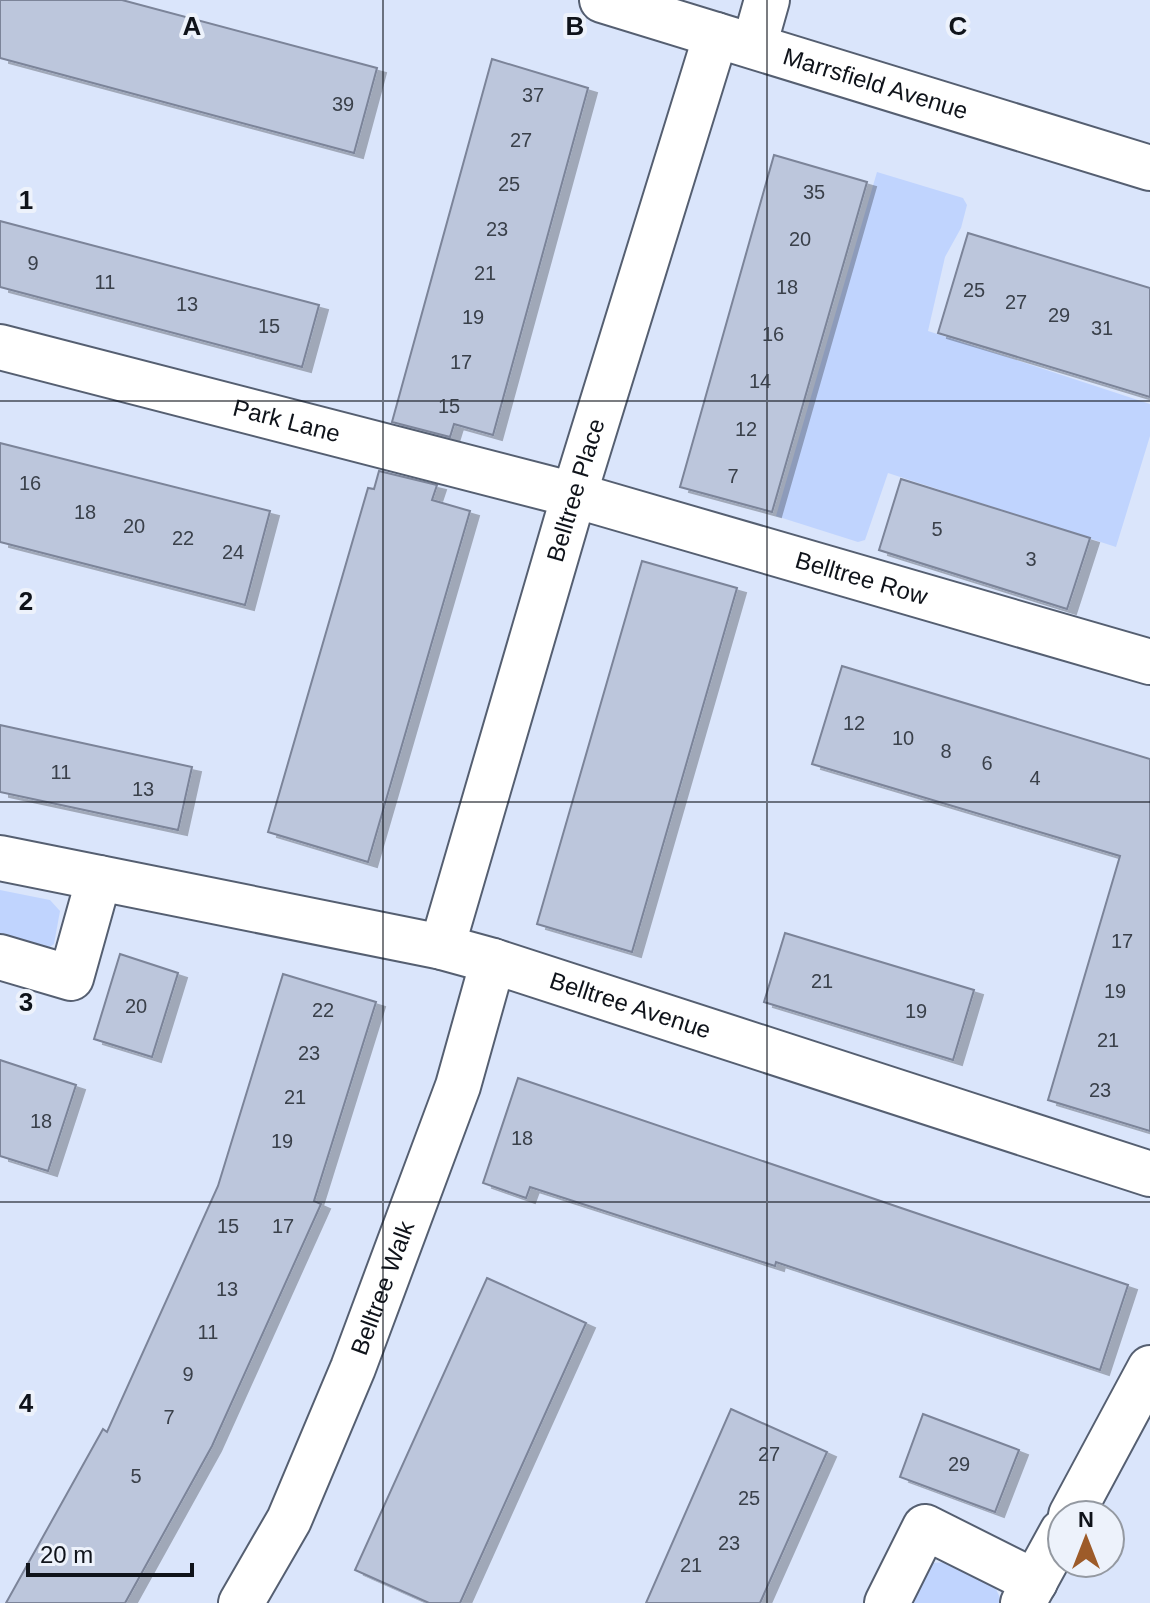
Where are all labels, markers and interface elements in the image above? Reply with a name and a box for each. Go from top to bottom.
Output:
text: A [183,11,202,41]
text: B [566,11,584,41]
text: C [949,11,968,41]
street label: Marrsfield Avenue [780,42,971,124]
house number: 37 [522,84,544,106]
house number: 39 [332,93,354,115]
house number: 27 [510,129,532,151]
house number: 25 [498,173,520,195]
house number: 35 [803,181,825,203]
text: 1 [19,185,33,215]
house number: 23 [486,218,508,240]
house number: 20 [789,228,811,250]
house number: 9 [27,252,39,274]
house number: 21 [474,262,496,284]
house number: 11 [95,271,115,293]
house number: 18 [776,276,798,298]
house number: 25 [963,279,985,301]
house number: 27 [1005,291,1027,313]
house number: 13 [176,293,198,315]
house number: 29 [1048,304,1070,326]
house number: 19 [462,306,484,328]
house number: 15 [258,315,280,337]
house number: 31 [1091,317,1113,339]
house number: 16 [762,323,784,345]
house number: 17 [450,351,472,373]
house number: 14 [749,370,771,392]
street label: Park Lane [230,394,343,447]
house number: 15 [438,395,460,417]
street label: Belltree Place [541,415,610,565]
house number: 12 [735,418,757,440]
house number: 7 [727,465,739,487]
house number: 16 [19,472,41,494]
house number: 18 [74,501,96,523]
house number: 20 [123,515,145,537]
house number: 5 [931,518,943,540]
house number: 22 [172,527,194,549]
house number: 24 [222,541,244,563]
street label: Belltree Row [792,546,931,610]
house number: 3 [1025,548,1037,570]
text: 2 [19,586,33,616]
house number: 12 [843,712,865,734]
house number: 10 [892,727,914,749]
house number: 8 [940,740,952,762]
house number: 6 [981,752,993,774]
house number: 11 [51,761,71,783]
house number: 4 [1029,767,1041,789]
house number: 13 [132,778,154,800]
house number: 17 [1111,930,1133,952]
street label: Belltree Avenue [546,966,714,1044]
house number: 21 [811,970,833,992]
house number: 19 [1104,980,1126,1002]
text: 3 [19,987,33,1017]
house number: 20 [125,995,147,1017]
house number: 22 [312,999,334,1021]
house number: 19 [905,1000,927,1022]
house number: 21 [1097,1029,1119,1051]
house number: 23 [298,1042,320,1064]
house number: 23 [1089,1079,1111,1101]
house number: 21 [284,1086,306,1108]
house number: 18 [30,1110,52,1132]
house number: 18 [511,1127,533,1149]
house number: 19 [271,1130,293,1152]
house number: 15 [217,1215,239,1237]
house number: 17 [272,1215,294,1237]
street label: Belltree Walk [345,1216,420,1359]
house number: 13 [216,1278,238,1300]
house number: 11 [198,1321,218,1343]
house number: 9 [182,1363,194,1385]
text: 4 [19,1388,34,1418]
house number: 7 [163,1406,175,1428]
house number: 27 [758,1443,780,1465]
house number: 29 [948,1453,970,1475]
house number: 5 [130,1465,142,1487]
house number: 25 [738,1487,760,1509]
north arrow [1046,1499,1126,1579]
text: N [1078,1507,1094,1532]
scale bar [28,1527,192,1577]
house number: 23 [718,1532,740,1554]
text: 20 m [40,1541,93,1568]
house number: 21 [680,1554,702,1576]

